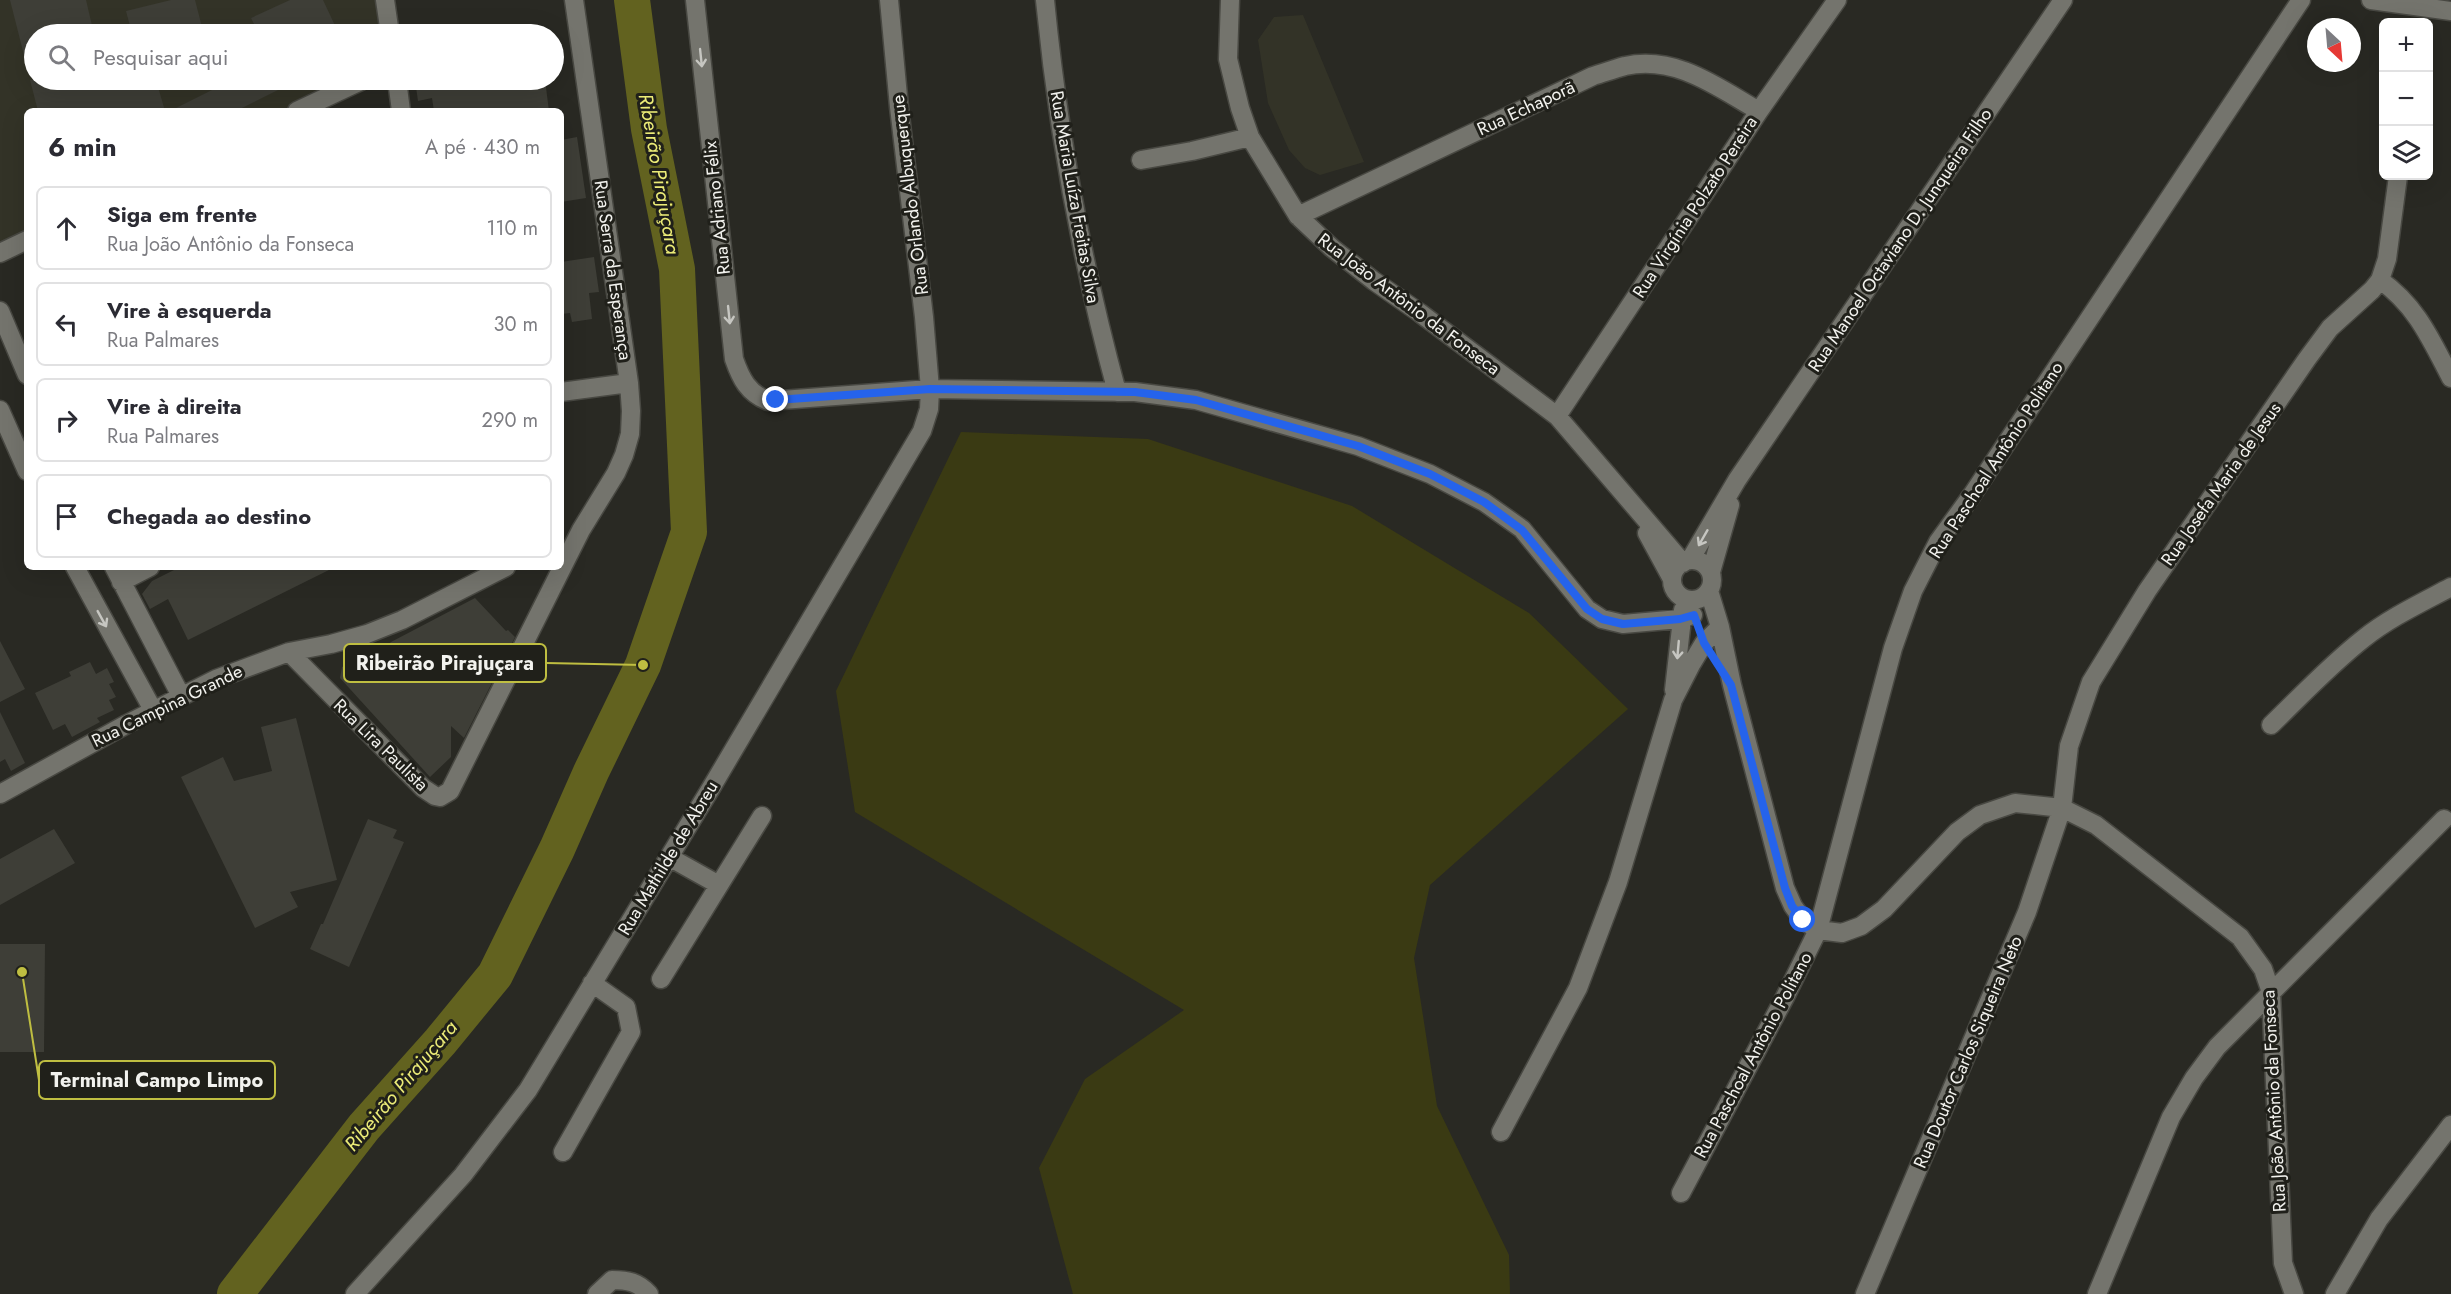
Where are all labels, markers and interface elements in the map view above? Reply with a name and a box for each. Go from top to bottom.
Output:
north arrow [2307,18,2361,72]
map controls [2379,18,2433,180]
button: + [2379,18,2433,72]
search box [24,24,564,90]
icon: search [45,41,78,74]
text: Pesquisar aqui [93,41,228,73]
one-way arrow [696,48,707,68]
button: − [2379,72,2433,126]
street label: Rua Echaporã [1473,74,1579,142]
street label: Rua Maria Luíza Freitas Silva [1044,89,1106,305]
water label: Ribeirão Pirajuçara [631,91,687,257]
street label: Rua Orlando Albuquerque [885,94,935,296]
street label: Rua Manoel Octaviano D. Junqueira Filho [1802,103,1998,377]
street label: Rua Virgínia Polzato Pereira [1626,111,1764,303]
button: layers [2379,126,2433,180]
text: 6 min [48,128,117,166]
text: A pé · 430 m [425,133,540,162]
street label: Rua Adriano Félix [697,140,737,276]
street label: Rua Serra da Esperança [587,178,639,362]
text: Siga em frente [107,198,257,230]
icon: ahead [50,212,83,245]
text: 110 m [486,214,538,243]
street label: Rua João Antônio da Fonseca [1312,227,1506,381]
text: Rua João Antônio da Fonseca [107,230,354,259]
text: Vire à esquerda [107,294,272,326]
one-way arrow [724,304,735,324]
icon: left [50,308,83,341]
text: 30 m [493,310,538,339]
text: Rua Palmares [107,326,219,355]
street label: Rua Paschoal Antônio Politano [1922,356,2070,564]
route end [762,386,788,412]
text: Vire à direita [107,390,242,422]
street label: Rua Josefa Maria de Jesus [2155,397,2287,571]
icon: right [50,404,83,437]
text: 290 m [482,406,538,435]
text: Rua Palmares [107,422,219,451]
icon: arrive [50,500,83,533]
text: Chegada ao destino [107,500,311,532]
one-way arrow [1697,529,1709,546]
one-way arrow [96,610,108,627]
one-way arrow [1672,639,1683,659]
callout: Ribeirão Pirajuçara [344,644,546,682]
text: Ribeirão Pirajuçara [356,649,534,678]
street label: Rua Campina Grande [87,658,247,754]
street label: Rua Lira Paulista [328,693,434,797]
street label: Rua Mathilde de Abreu [612,776,724,940]
route start [1789,906,1815,932]
street label: Rua Doutor Carlos Siqueira Neto [1907,932,2029,1172]
street label: Rua Paschoal Antônio Politano [1688,947,1819,1163]
street label: Rua João Antônio da Fonseca [2255,989,2293,1213]
water label: Ribeirão Pirajuçara [338,1014,464,1158]
callout: Terminal Campo Limpo [39,1061,275,1099]
text: Terminal Campo Limpo [51,1066,263,1095]

